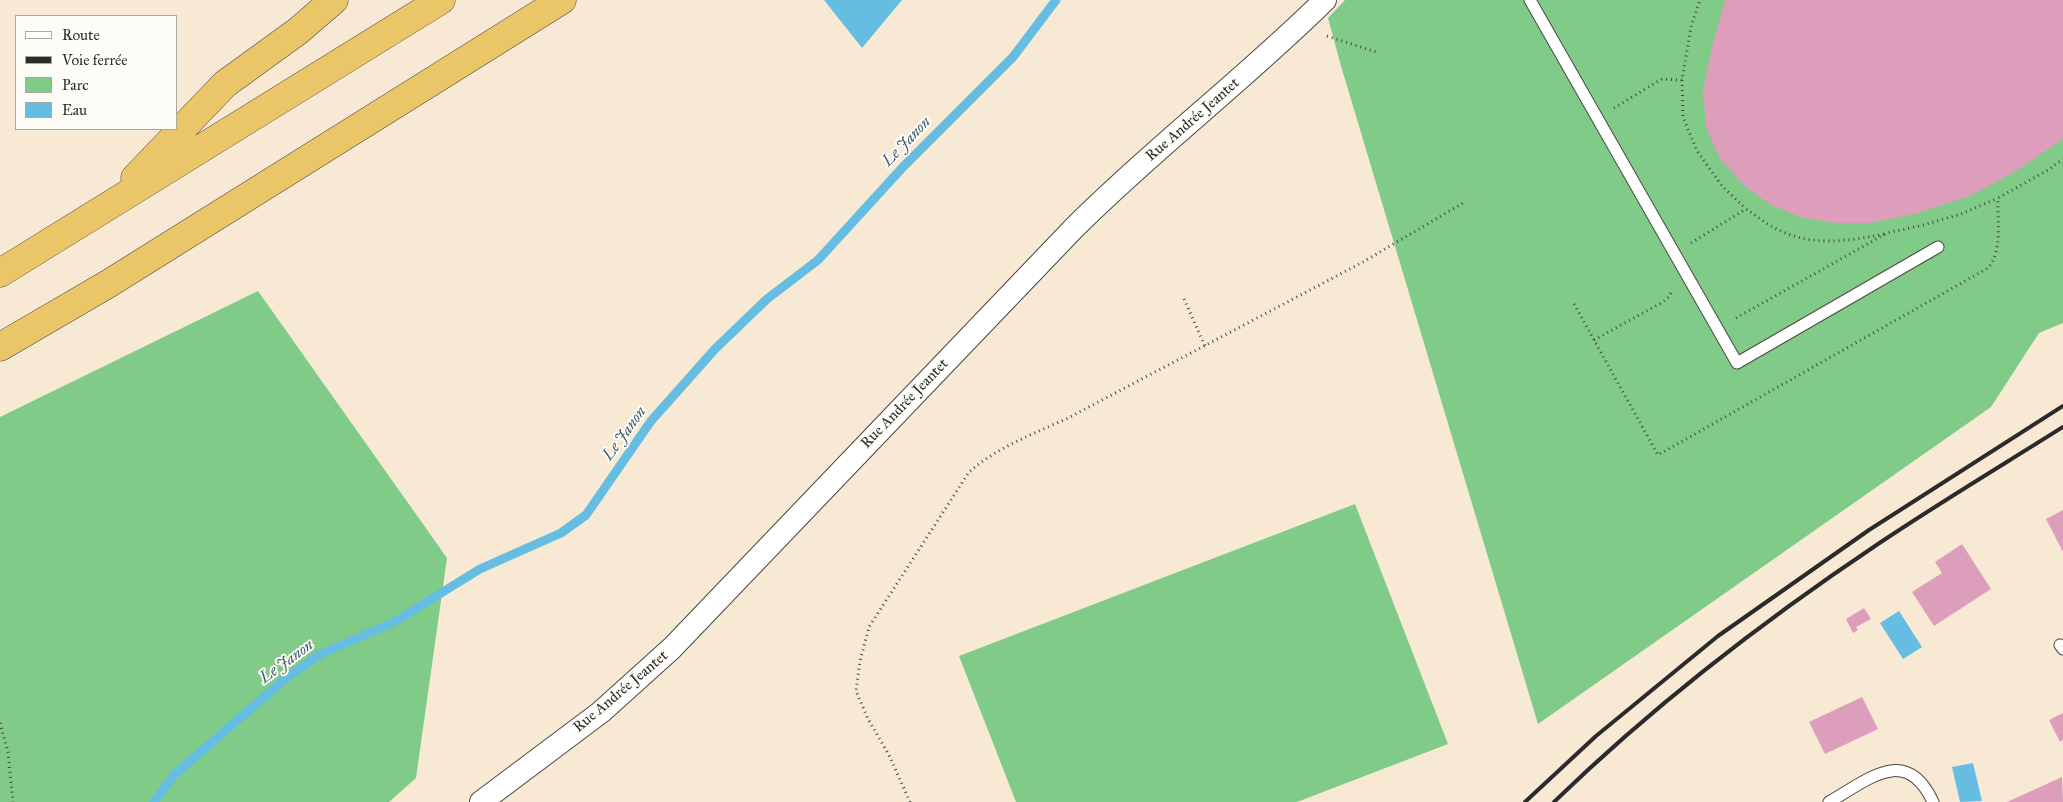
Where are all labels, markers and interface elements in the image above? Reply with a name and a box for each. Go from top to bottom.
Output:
legend [15,15,178,130]
text: Route [62,26,100,44]
text: Voie ferrée [62,51,127,69]
street label: Rue Andrée Jeantet [1143,74,1243,166]
text: Parc [62,76,89,94]
text: Eau [62,101,87,119]
water label: Le Janon [879,113,935,171]
street label: Rue Andrée Jeantet [857,355,953,453]
water label: Le Janon [599,403,651,465]
water label: Le Janon [256,636,318,688]
street label: Rue Andrée Jeantet [570,647,672,737]

